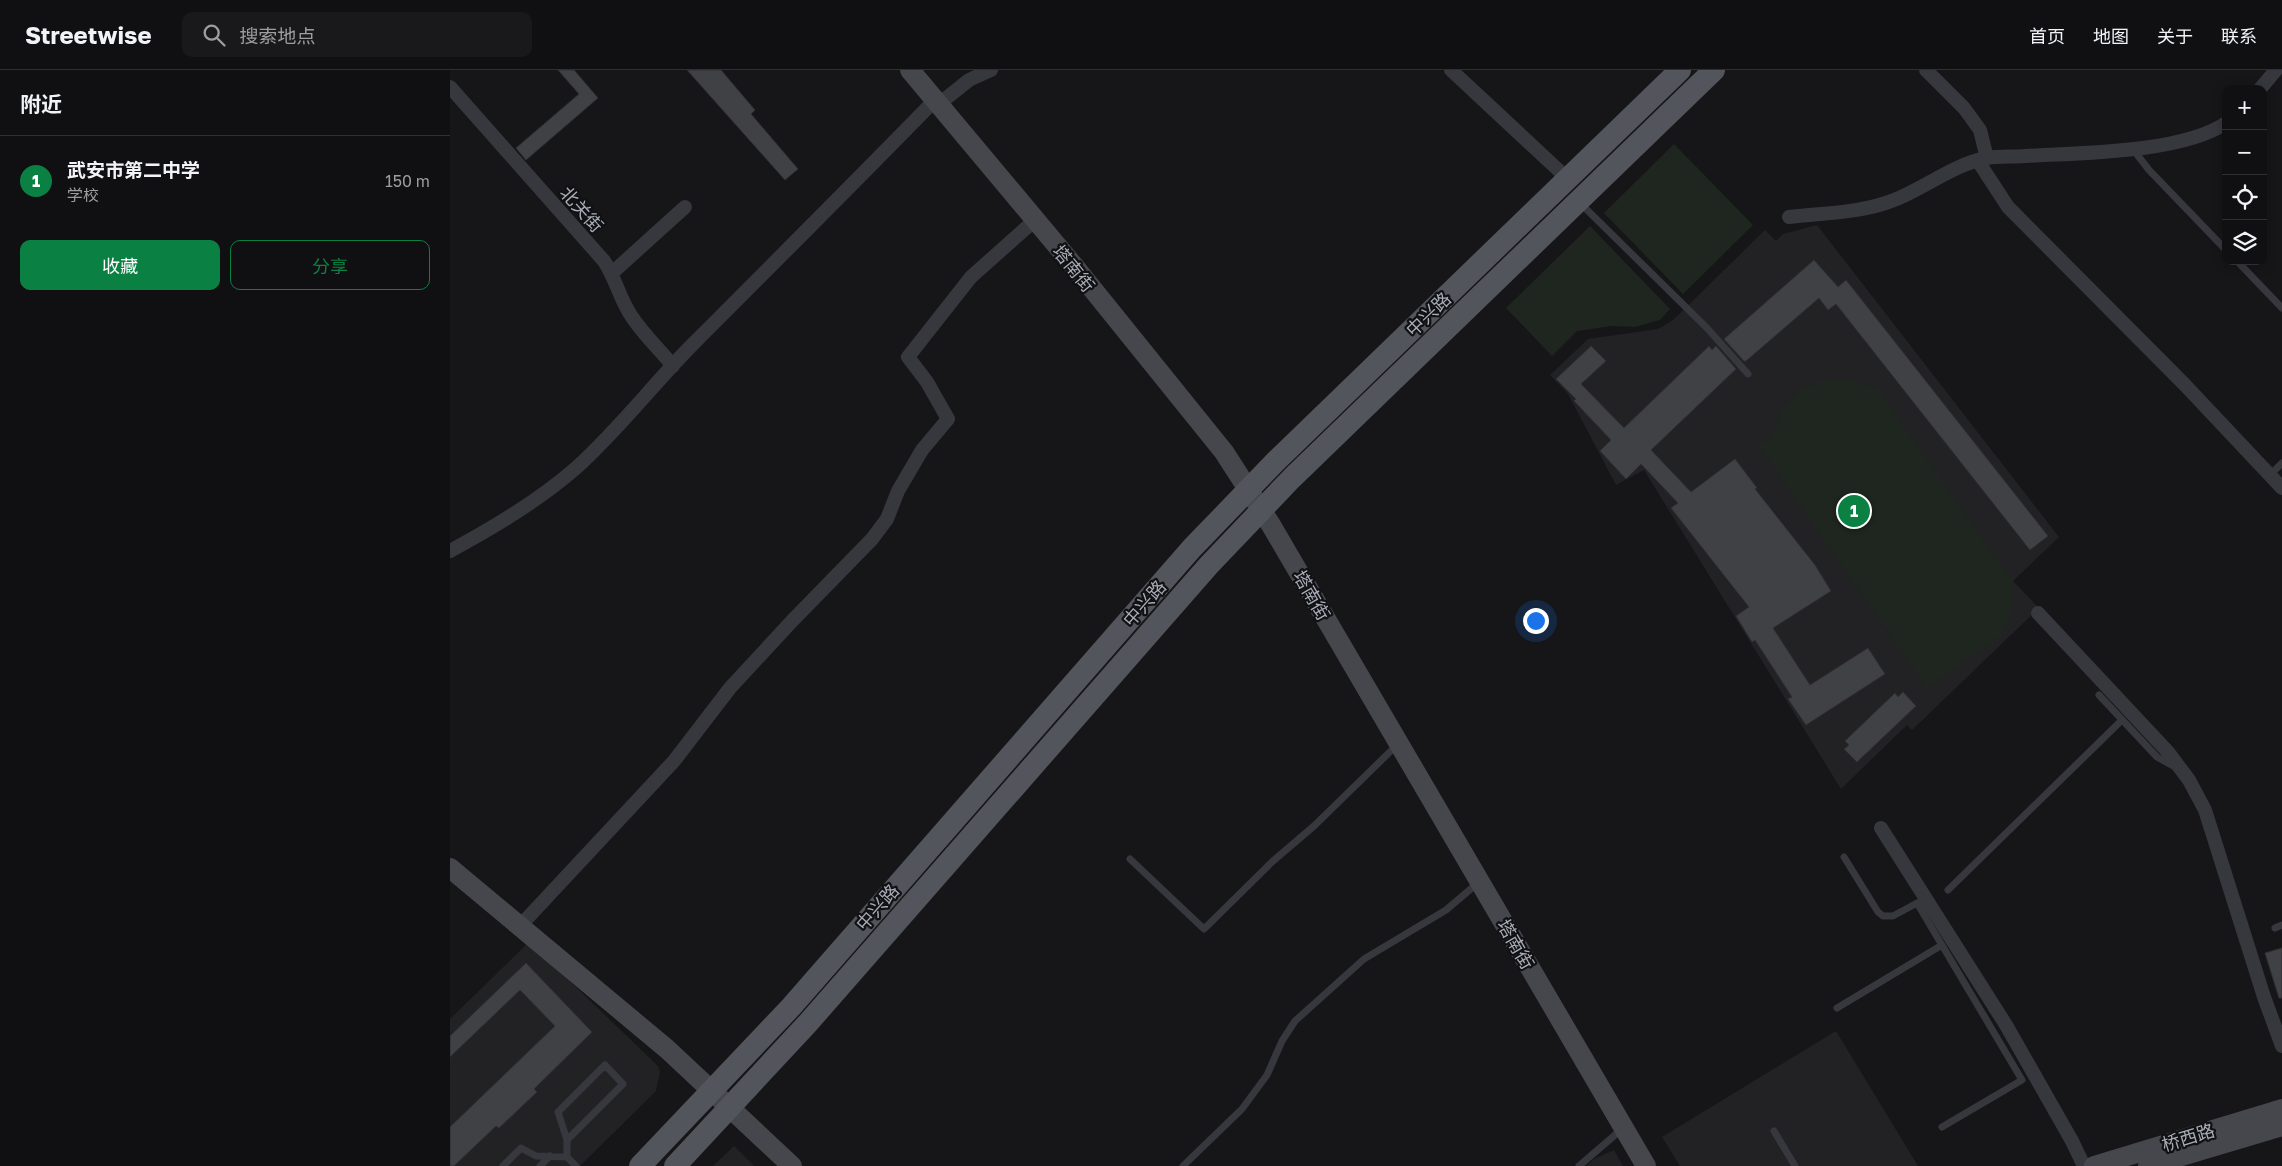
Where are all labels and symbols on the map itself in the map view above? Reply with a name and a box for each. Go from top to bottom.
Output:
street label: 北关街 [556,182,608,236]
street label: 塔南街 [1048,240,1100,296]
street label: 中兴路 [1401,287,1455,341]
pin: 1 [1838,492,1870,530]
street label: 塔南街 [1289,566,1335,624]
street label: 中兴路 [1118,575,1170,631]
your location [1523,608,1549,634]
street label: 中兴路 [851,879,903,935]
street label: 塔南街 [1493,915,1539,973]
street label: 桥西路 [2159,1119,2217,1155]

